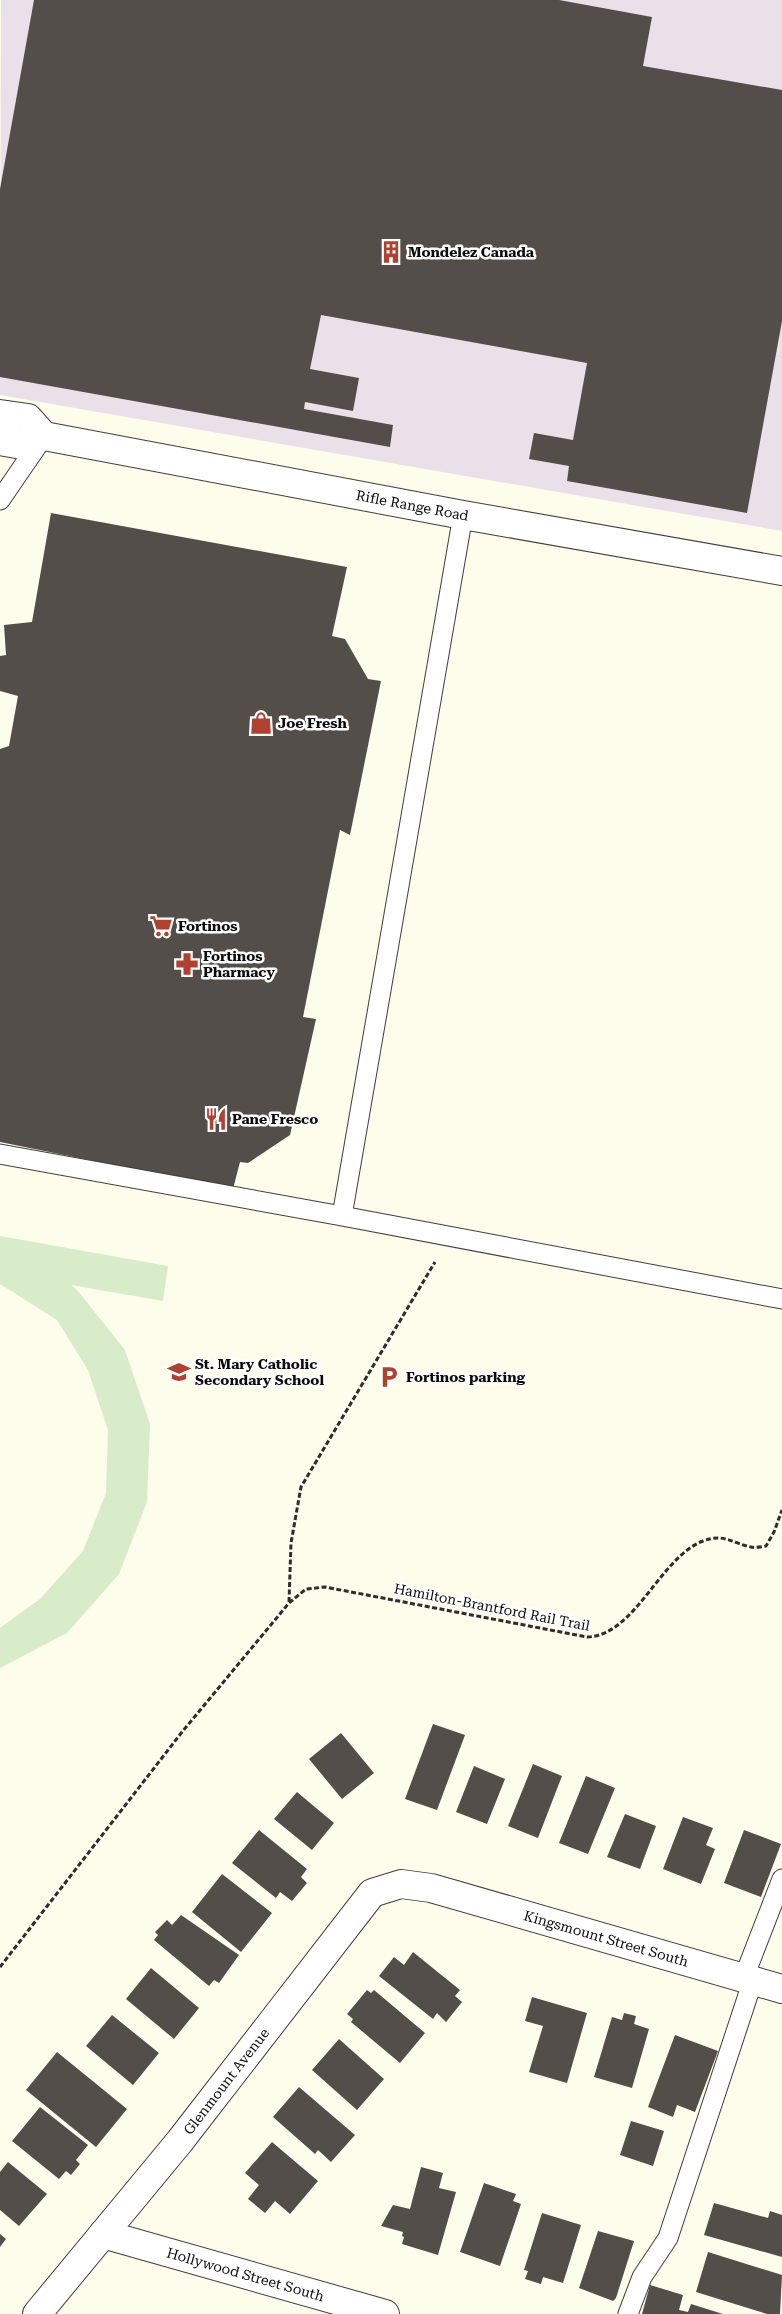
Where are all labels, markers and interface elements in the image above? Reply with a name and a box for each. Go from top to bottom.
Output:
building icon: Mondelez Canada [378,239,404,265]
place label: Mondelez Canada [408,244,535,260]
street label: Rifle Range Road [355,487,470,524]
shop icon: Joe Fresh [248,710,274,736]
place label: Joe Fresh [278,715,347,731]
supermarket icon: Fortinos [148,913,174,939]
place label: Fortinos [178,918,237,934]
place label: Fortinos Pharmacy [203,948,275,980]
pharmacy icon: Fortinos Pharmacy [174,951,200,977]
restaurant icon: Pane Fresco [203,1106,229,1132]
place label: Pane Fresco [232,1111,318,1127]
place label: St. Mary Catholic Secondary School [195,1356,324,1388]
school or university icon: St. Mary Catholic Secondary School [166,1359,192,1385]
parking icon: Fortinos parking [376,1364,402,1390]
place label: Fortinos parking [406,1369,526,1385]
street label: Hamilton-Brantford Rail Trail [393,1580,592,1634]
street label: Kingsmount Street South [522,1907,690,1970]
street label: Glenmount Avenue [180,2025,273,2138]
street label: Hollywood Street South [165,2244,326,2304]

